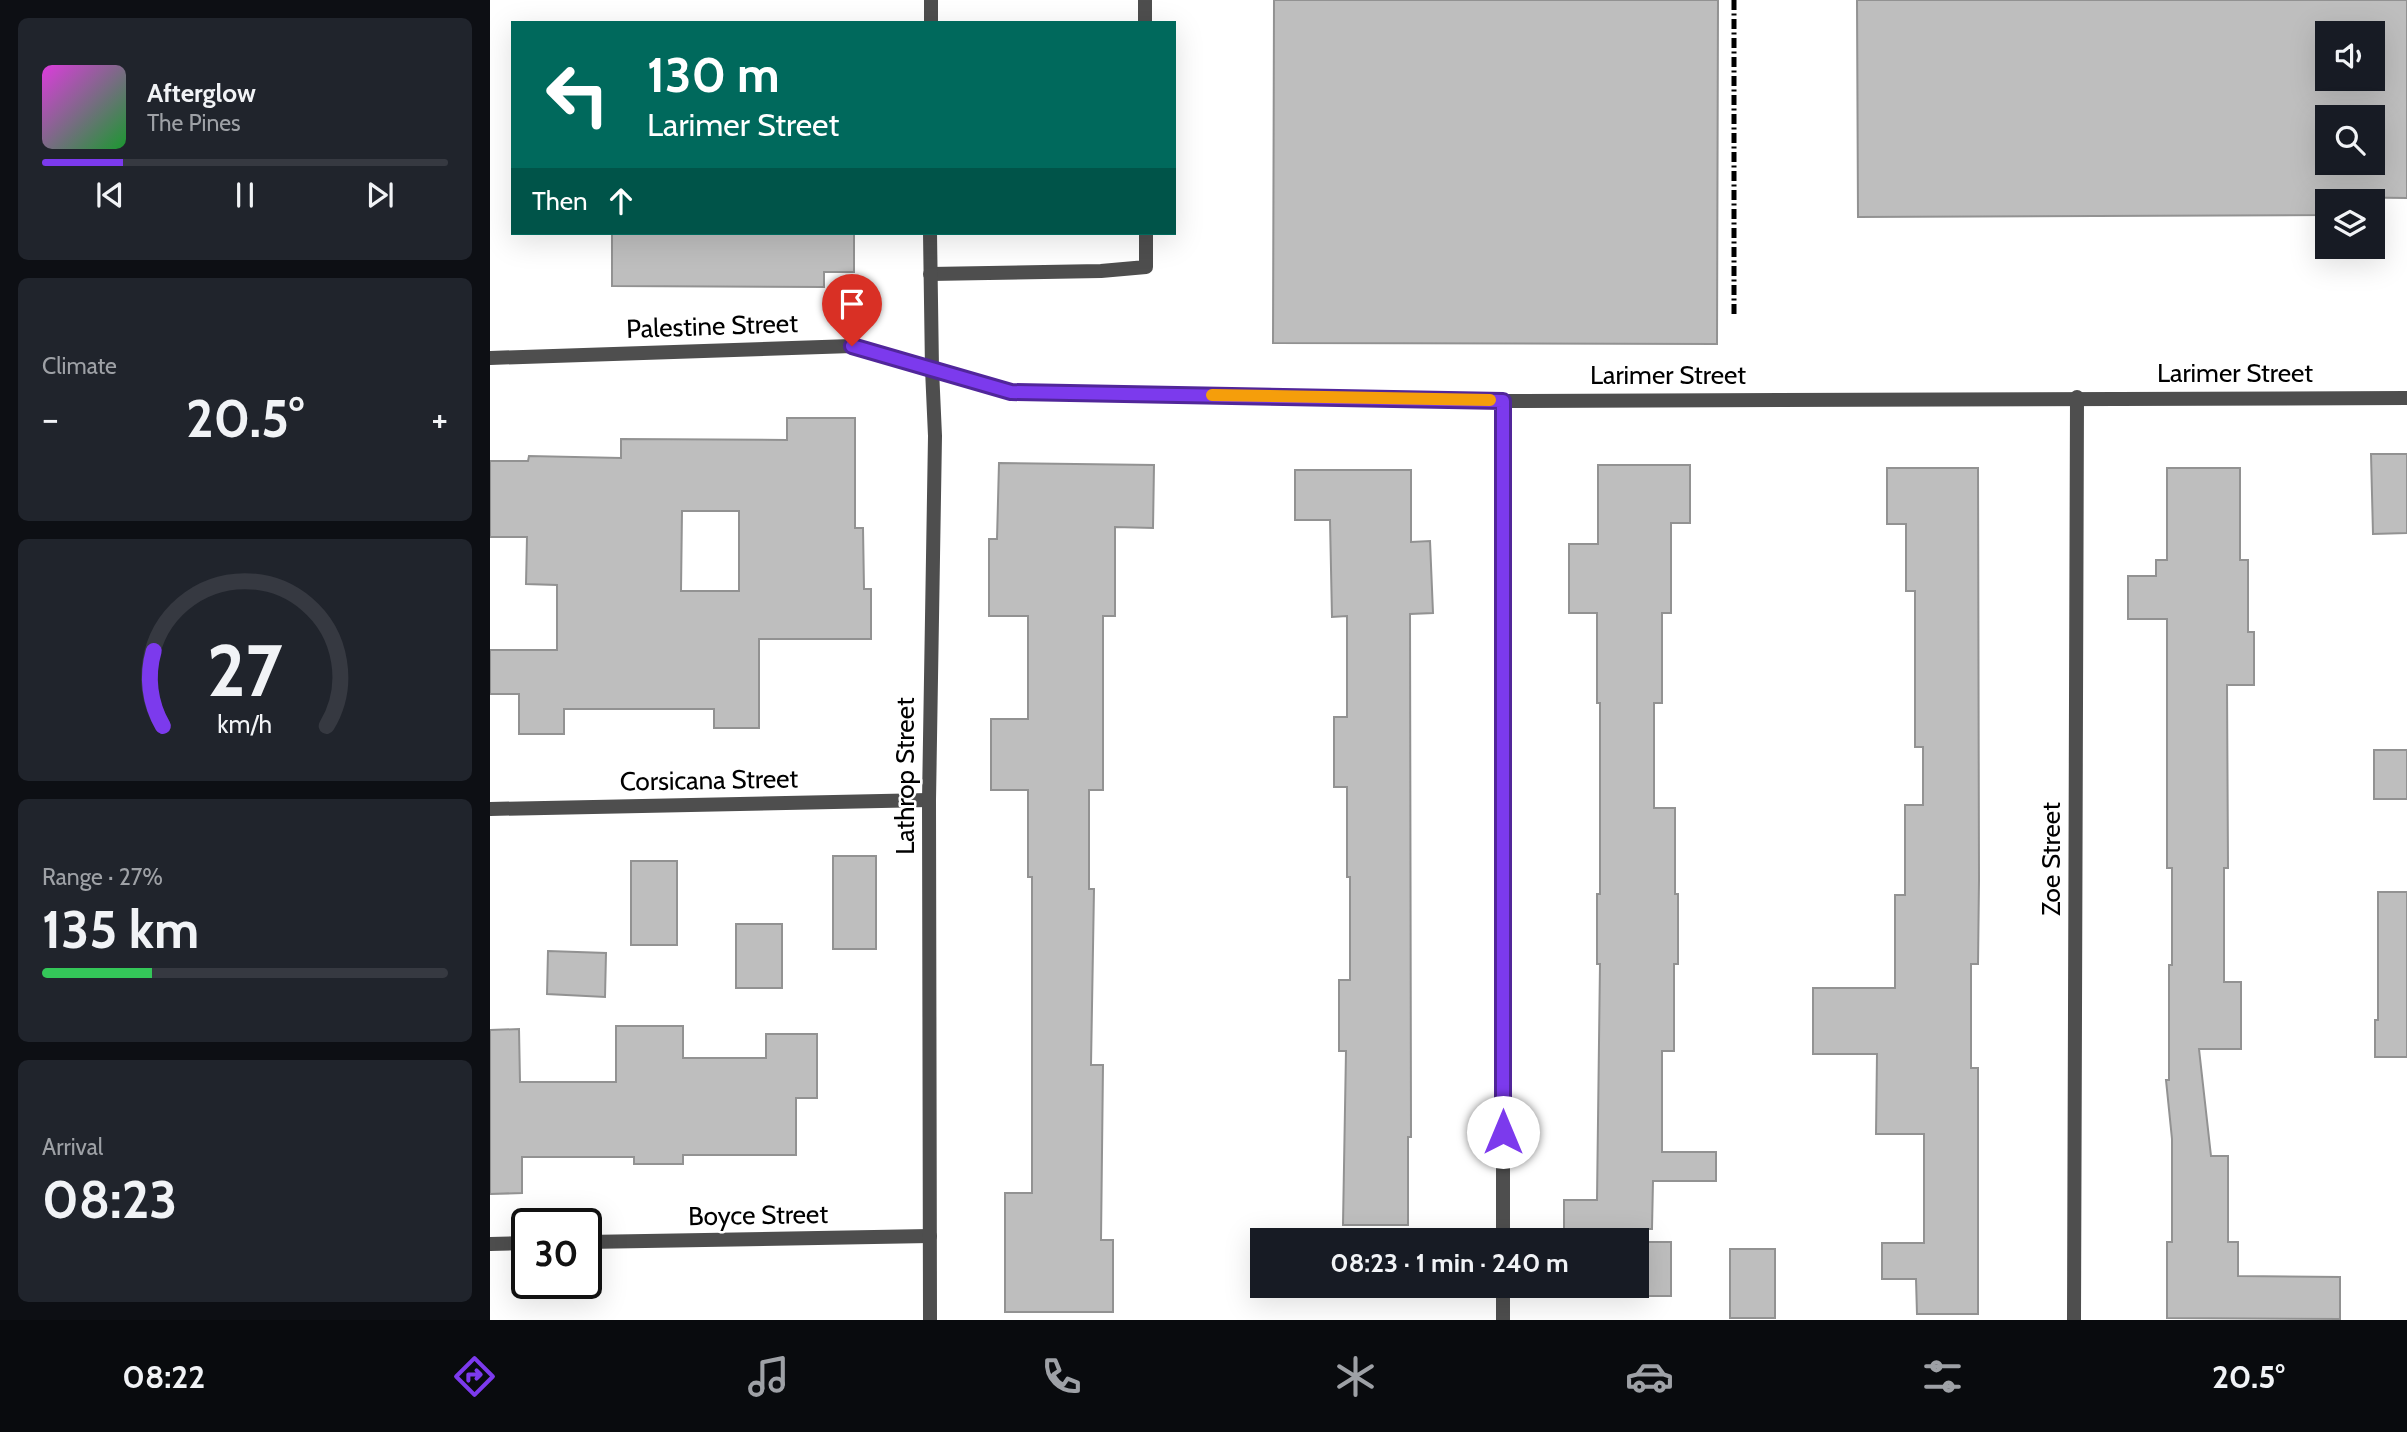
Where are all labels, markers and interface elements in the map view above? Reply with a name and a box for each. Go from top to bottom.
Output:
map controls [2315,21,2385,259]
button: sound [2315,21,2385,91]
text: 130 m [647,45,780,104]
icon: left [532,49,623,140]
text: Afterglow [147,77,256,109]
text: Larimer Street [647,105,839,144]
button: search [2315,105,2385,175]
text: The Pines [147,109,241,137]
icon: previous [91,176,129,214]
icon: pause [226,176,264,214]
icon: next [361,176,399,214]
icon: ahead [602,182,640,220]
text: Then [532,185,588,217]
button: layers [2315,189,2385,259]
pin [822,274,882,346]
icon: arrive [833,285,871,323]
street label: Palestine Street [626,307,799,345]
text: Climate [42,352,117,380]
street label: Larimer Street [2157,357,2313,389]
street label: Larimer Street [1590,359,1746,391]
text: 20.5° [186,387,304,450]
text: − [42,395,59,442]
text: + [431,395,448,442]
text: 27 [207,626,283,714]
street label: Lathrop Street [889,697,921,855]
text: km/h [218,709,272,739]
street label: Corsicana Street [620,762,799,798]
street label: Zoe Street [2035,802,2067,916]
text: Range · 27% [42,863,163,891]
text: 135 km [42,898,199,961]
position arrow [1466,1095,1540,1169]
text: Arrival [42,1133,103,1161]
text: 08:23 [42,1168,177,1231]
street label: Boyce Street [688,1198,829,1232]
speed limit sign: 30 [511,1208,602,1299]
text: 08:23 · 1 min · 240 m [1330,1247,1569,1279]
icon: directions [450,1352,499,1401]
icon: music [744,1352,793,1401]
icon: phone [1037,1352,1086,1401]
icon: climate [1331,1352,1380,1401]
icon: car [1625,1352,1674,1401]
icon: filters [1918,1352,1967,1401]
text: 08:22 [122,1357,205,1396]
text: 20.5° [2212,1357,2285,1396]

